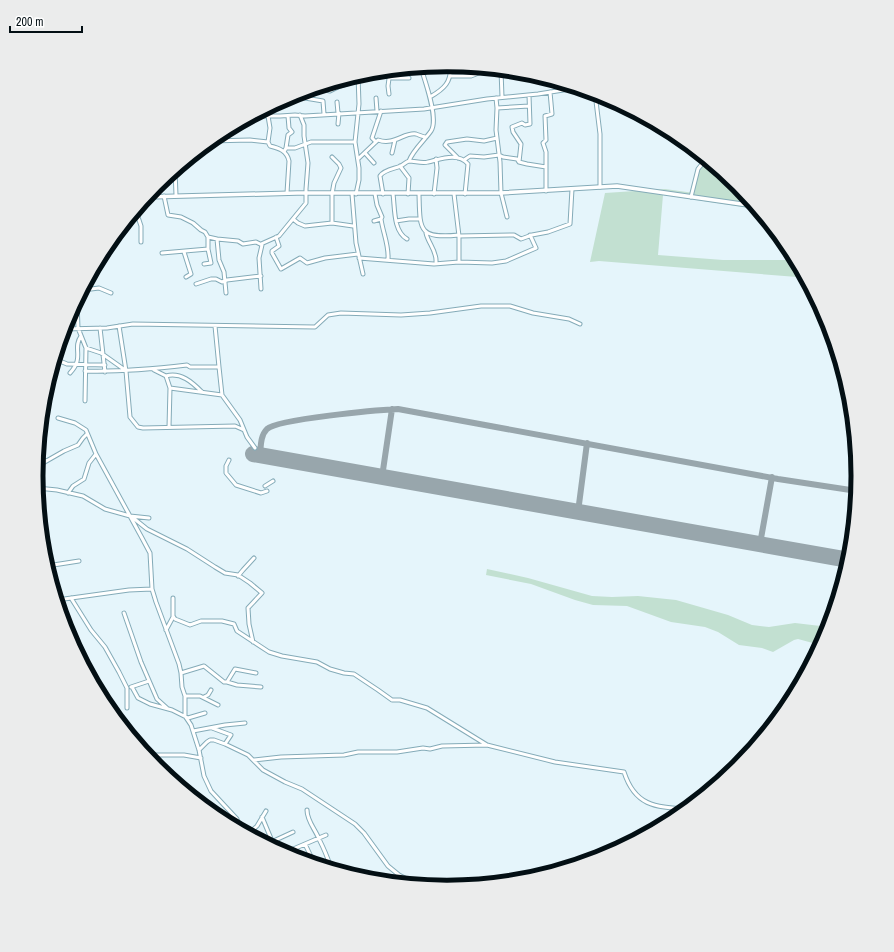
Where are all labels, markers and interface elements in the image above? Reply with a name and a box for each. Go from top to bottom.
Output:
scale bar [10,8,82,34]
text: 200 m [16,14,43,30]

